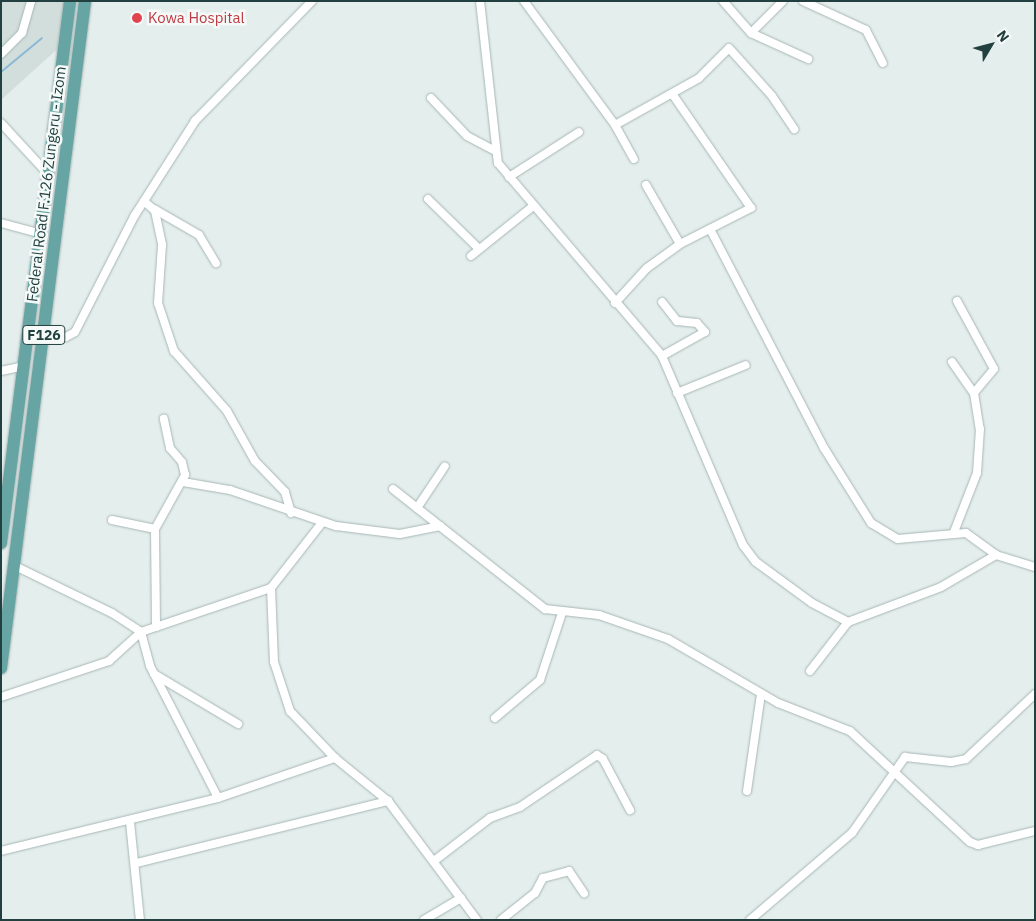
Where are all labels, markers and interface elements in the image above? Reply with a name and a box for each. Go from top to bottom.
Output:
place label: Kowa Hospital [148,9,245,27]
marker: Kowa Hospital [130,11,144,25]
north arrow [966,20,1016,70]
text: N [993,27,1013,45]
street label: Federal Road F.126 Zungeru - Izom [23,65,69,303]
road number: F126 [22,324,66,346]

